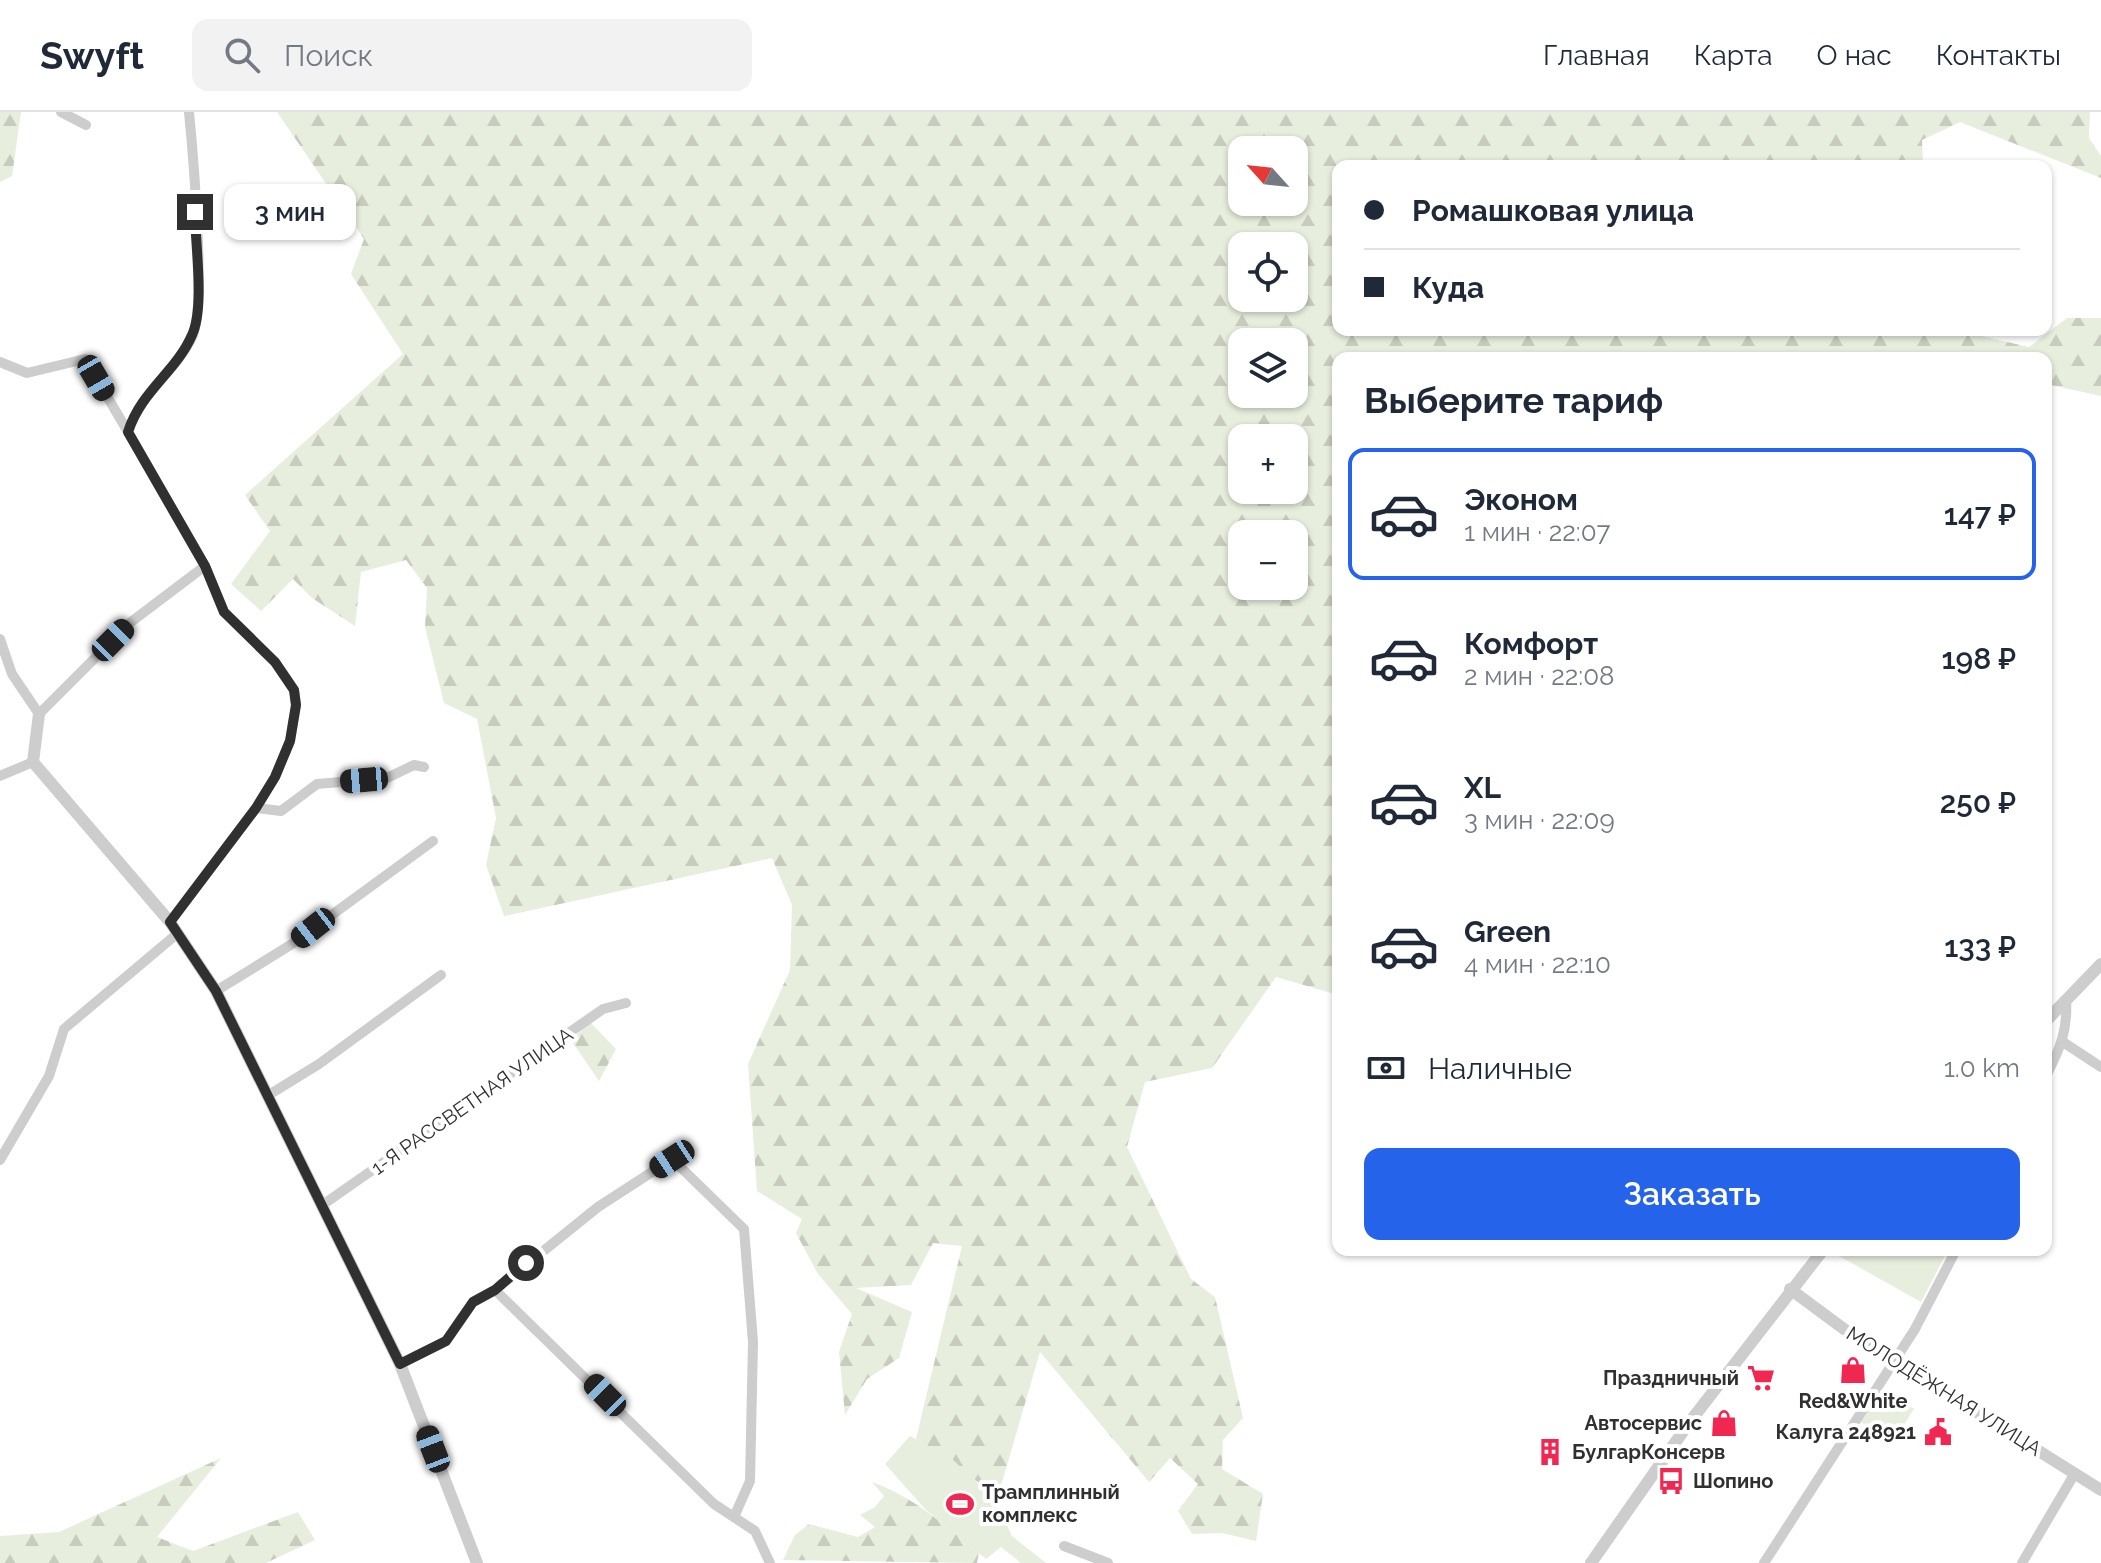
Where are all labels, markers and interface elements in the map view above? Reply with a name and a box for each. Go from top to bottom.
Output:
search box [192,19,752,91]
text: Swyft [40,33,144,78]
icon: search [220,33,264,77]
text: Поиск [284,38,373,73]
text: Главная [1543,39,1650,72]
text: Карта [1694,39,1773,72]
text: О нас [1817,39,1892,72]
text: Контакты [1936,39,2061,72]
north arrow [1228,136,1308,216]
map controls [1228,136,1308,600]
callout: 3 мин [223,184,355,240]
text: Ромашковая улица [1412,193,1694,228]
route end [177,194,213,230]
text: 3 мин [255,197,325,227]
button: locate [1228,232,1308,312]
text: Куда [1412,270,1484,305]
button: layers [1228,328,1308,408]
car [74,351,118,405]
text: Выберите тариф [1364,379,1663,421]
button: + [1228,424,1308,504]
icon: car [1368,478,1440,550]
text: Эконом [1464,482,1578,517]
text: 147 ₽ [1944,497,2016,532]
text: 1 мин · 22:07 [1464,517,1610,547]
button: − [1228,520,1308,600]
car [88,615,138,665]
icon: car [1368,622,1440,694]
text: Комфорт [1464,626,1598,661]
text: 198 ₽ [1941,641,2016,676]
text: 2 мин · 22:08 [1464,661,1615,691]
car [339,766,389,794]
icon: car [1368,766,1440,838]
text: XL [1464,770,1501,805]
text: 250 ₽ [1940,785,2016,820]
text: 3 мин · 22:09 [1464,805,1615,835]
car [287,904,339,952]
icon: car [1368,910,1440,982]
text: Green [1464,914,1551,949]
text: 133 ₽ [1944,929,2016,964]
text: 4 мин · 22:10 [1464,949,1611,979]
street label: 1-Я РАССВЕТНАЯ УЛИЦА [367,1022,578,1180]
icon: cash [1364,1046,1408,1090]
text: Наличные [1428,1051,1572,1086]
text: 1.0 km [1944,1053,2020,1083]
car [645,1136,699,1182]
button: Заказать [1364,1148,2020,1240]
route start [508,1245,544,1281]
street label: МОЛОДЁЖНАЯ УЛИЦА [1842,1321,2046,1461]
shop icon: Red&White [1838,1355,1868,1385]
supermarket icon: Праздничный [1746,1363,1776,1393]
place label: Праздничный [1603,1366,1739,1390]
car [580,1370,630,1420]
place label: Red&White [1799,1389,1907,1413]
shop icon: Автосервис [1709,1408,1739,1438]
place label: Автосервис [1584,1411,1702,1435]
public building icon: Калуга 248921 [1923,1417,1953,1447]
place label: Калуга 248921 [1775,1420,1916,1444]
car [413,1422,453,1476]
building icon: БулгарКонсерв [1535,1437,1565,1467]
place label: БулгарКонсерв [1572,1440,1725,1464]
bus stop icon: Шопино [1656,1466,1686,1496]
place label: Шопино [1693,1469,1773,1493]
place label: Трамплинный комплекс [982,1480,1120,1527]
sports icon: Трамплинный комплекс [945,1489,975,1519]

